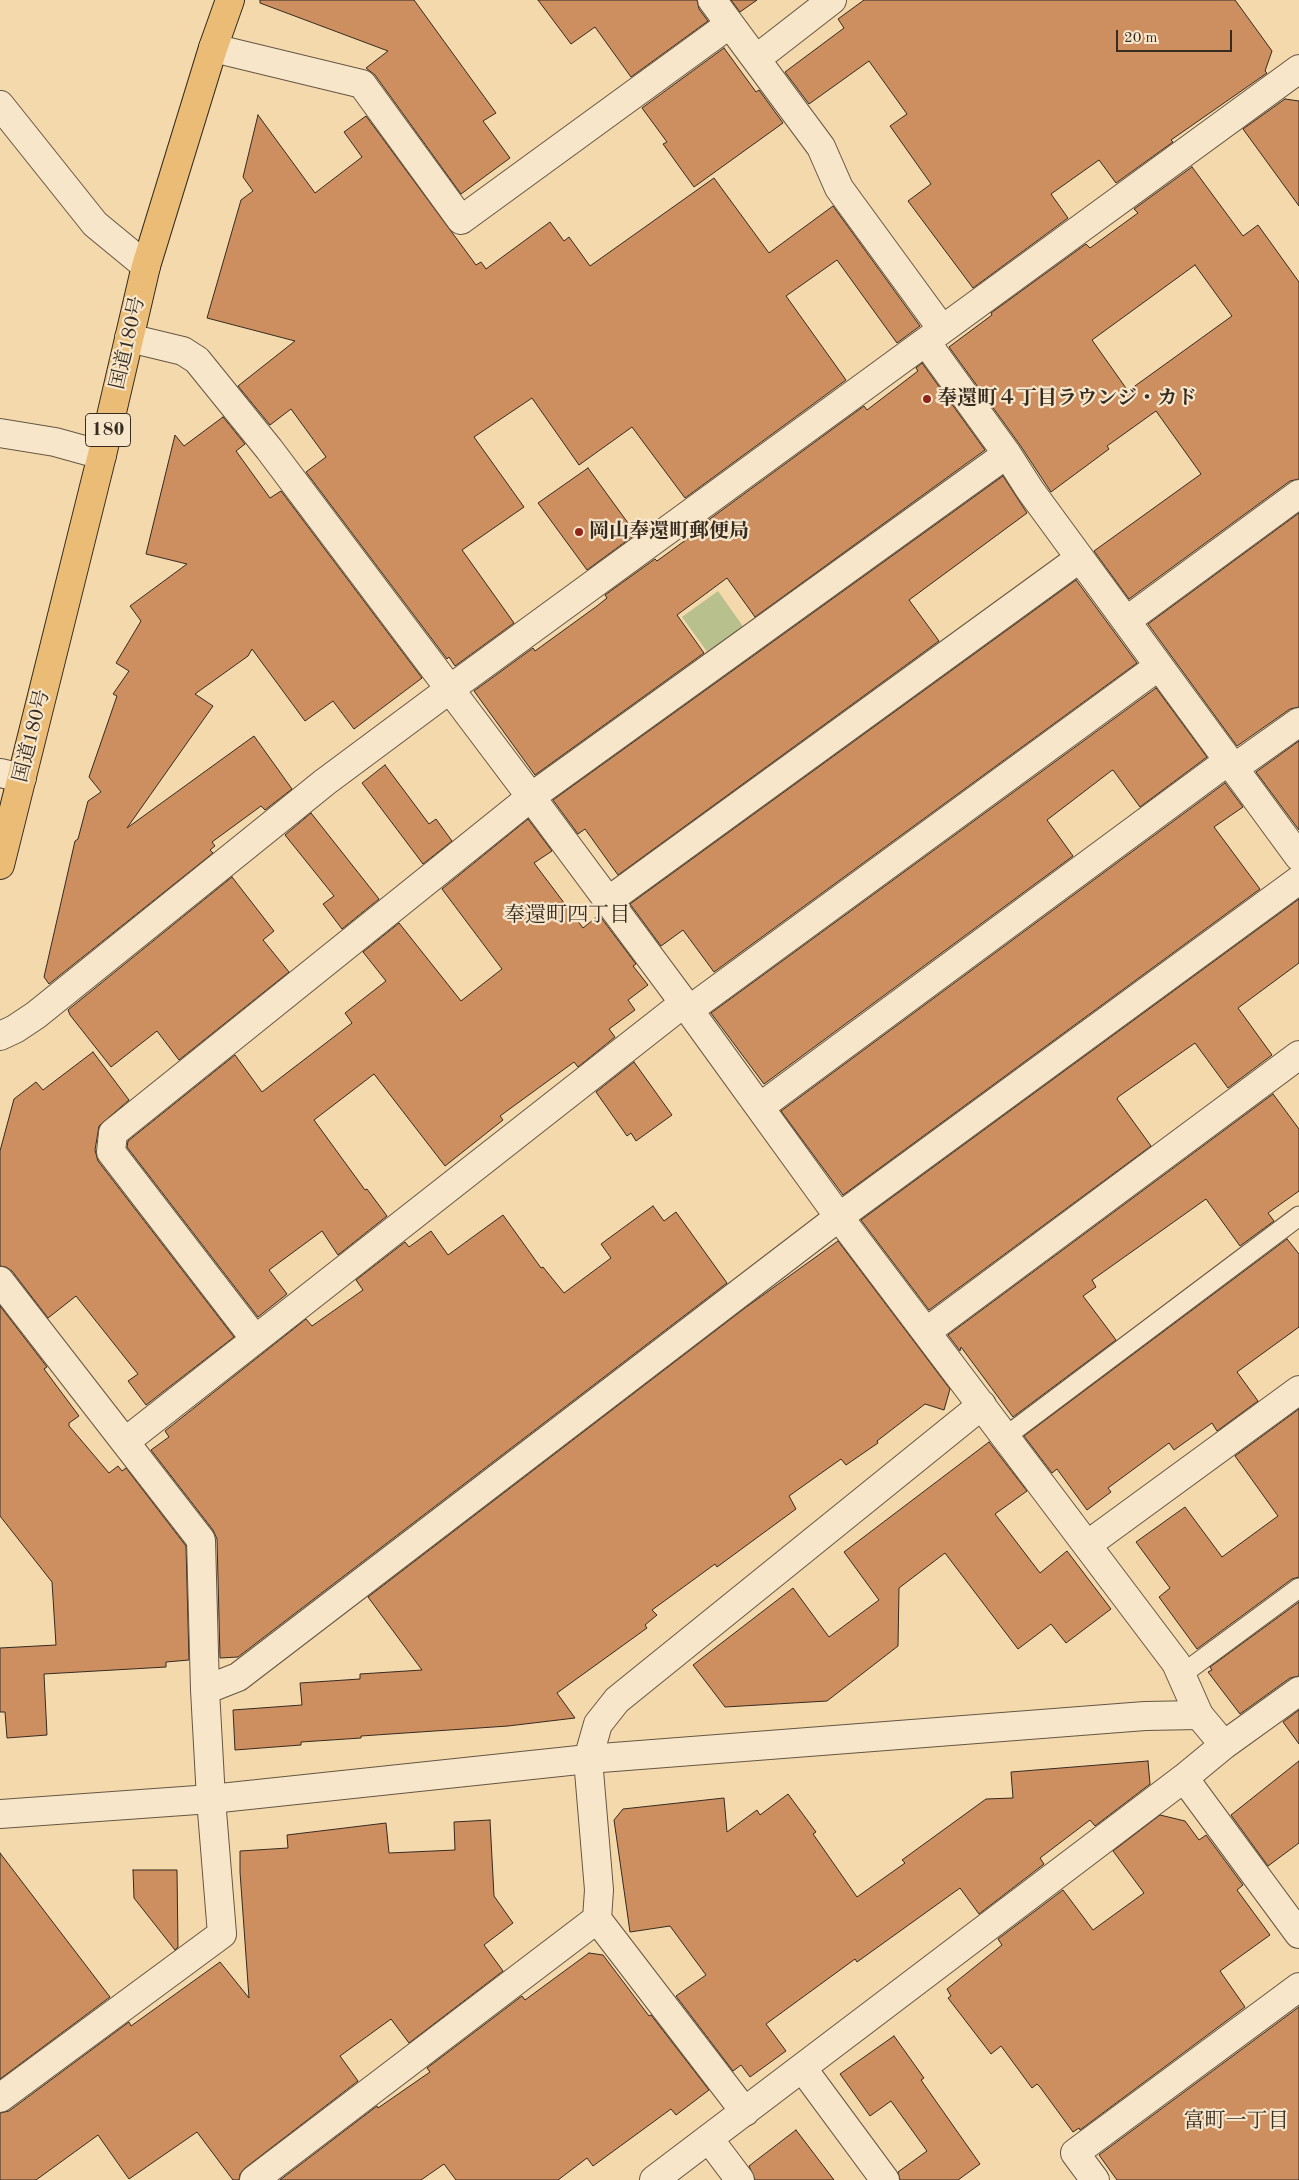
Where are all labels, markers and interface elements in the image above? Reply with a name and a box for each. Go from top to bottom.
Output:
scale bar [1119,20,1235,52]
text: 20 m [1124,31,1158,46]
street label: 国道180号 [106,294,150,392]
place label: 奉還町４丁目ラウンジ・カド [937,387,1197,411]
marker: 奉還町４丁目ラウンジ・カド [921,393,933,405]
road number: 180 [86,414,130,446]
place label: 岡山奉還町郵便局 [589,520,749,544]
marker: 岡山奉還町郵便局 [573,526,585,538]
street label: 国道180号 [9,687,55,785]
district label: 奉還町四丁目 [504,902,630,928]
district label: 富町一丁目 [1184,2108,1288,2134]

